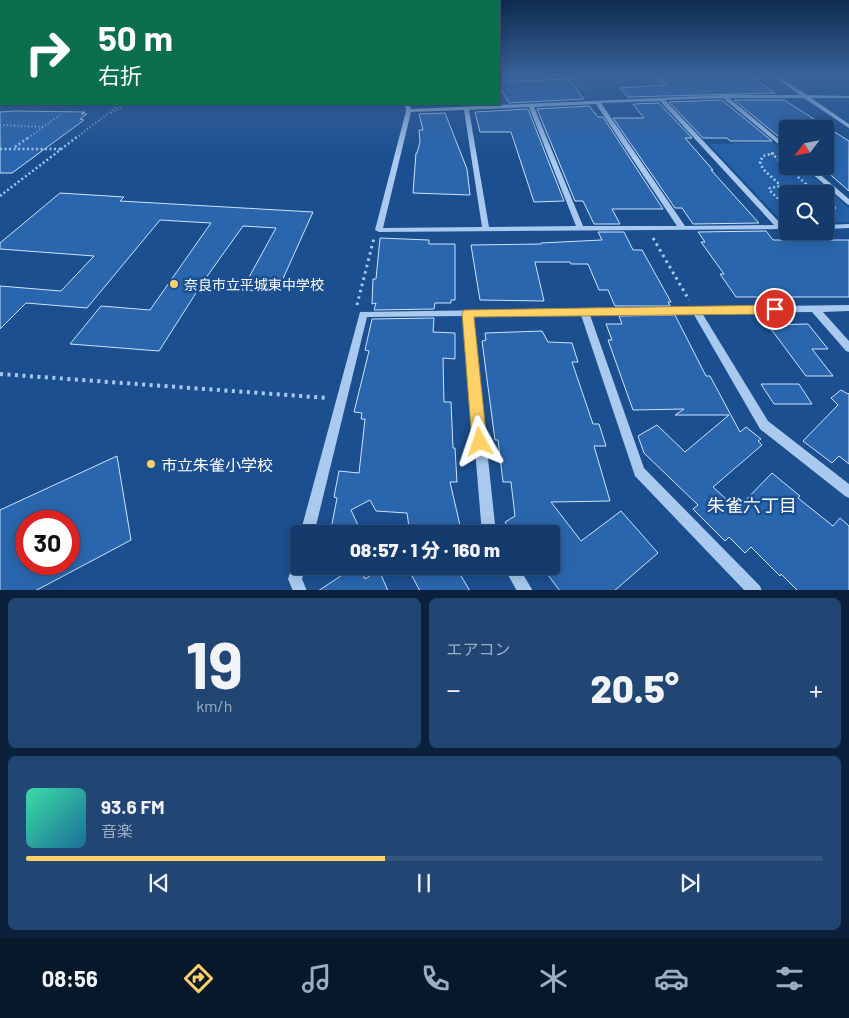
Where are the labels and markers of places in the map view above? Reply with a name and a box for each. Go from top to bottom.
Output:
place label: 奈良市立平城東中学校 [184,276,324,293]
marker: 奈良市立平城東中学校 [168,278,180,290]
pin [754,288,796,330]
place label: 市立朱雀小学校 [161,455,273,474]
marker: 市立朱雀小学校 [145,458,157,470]

